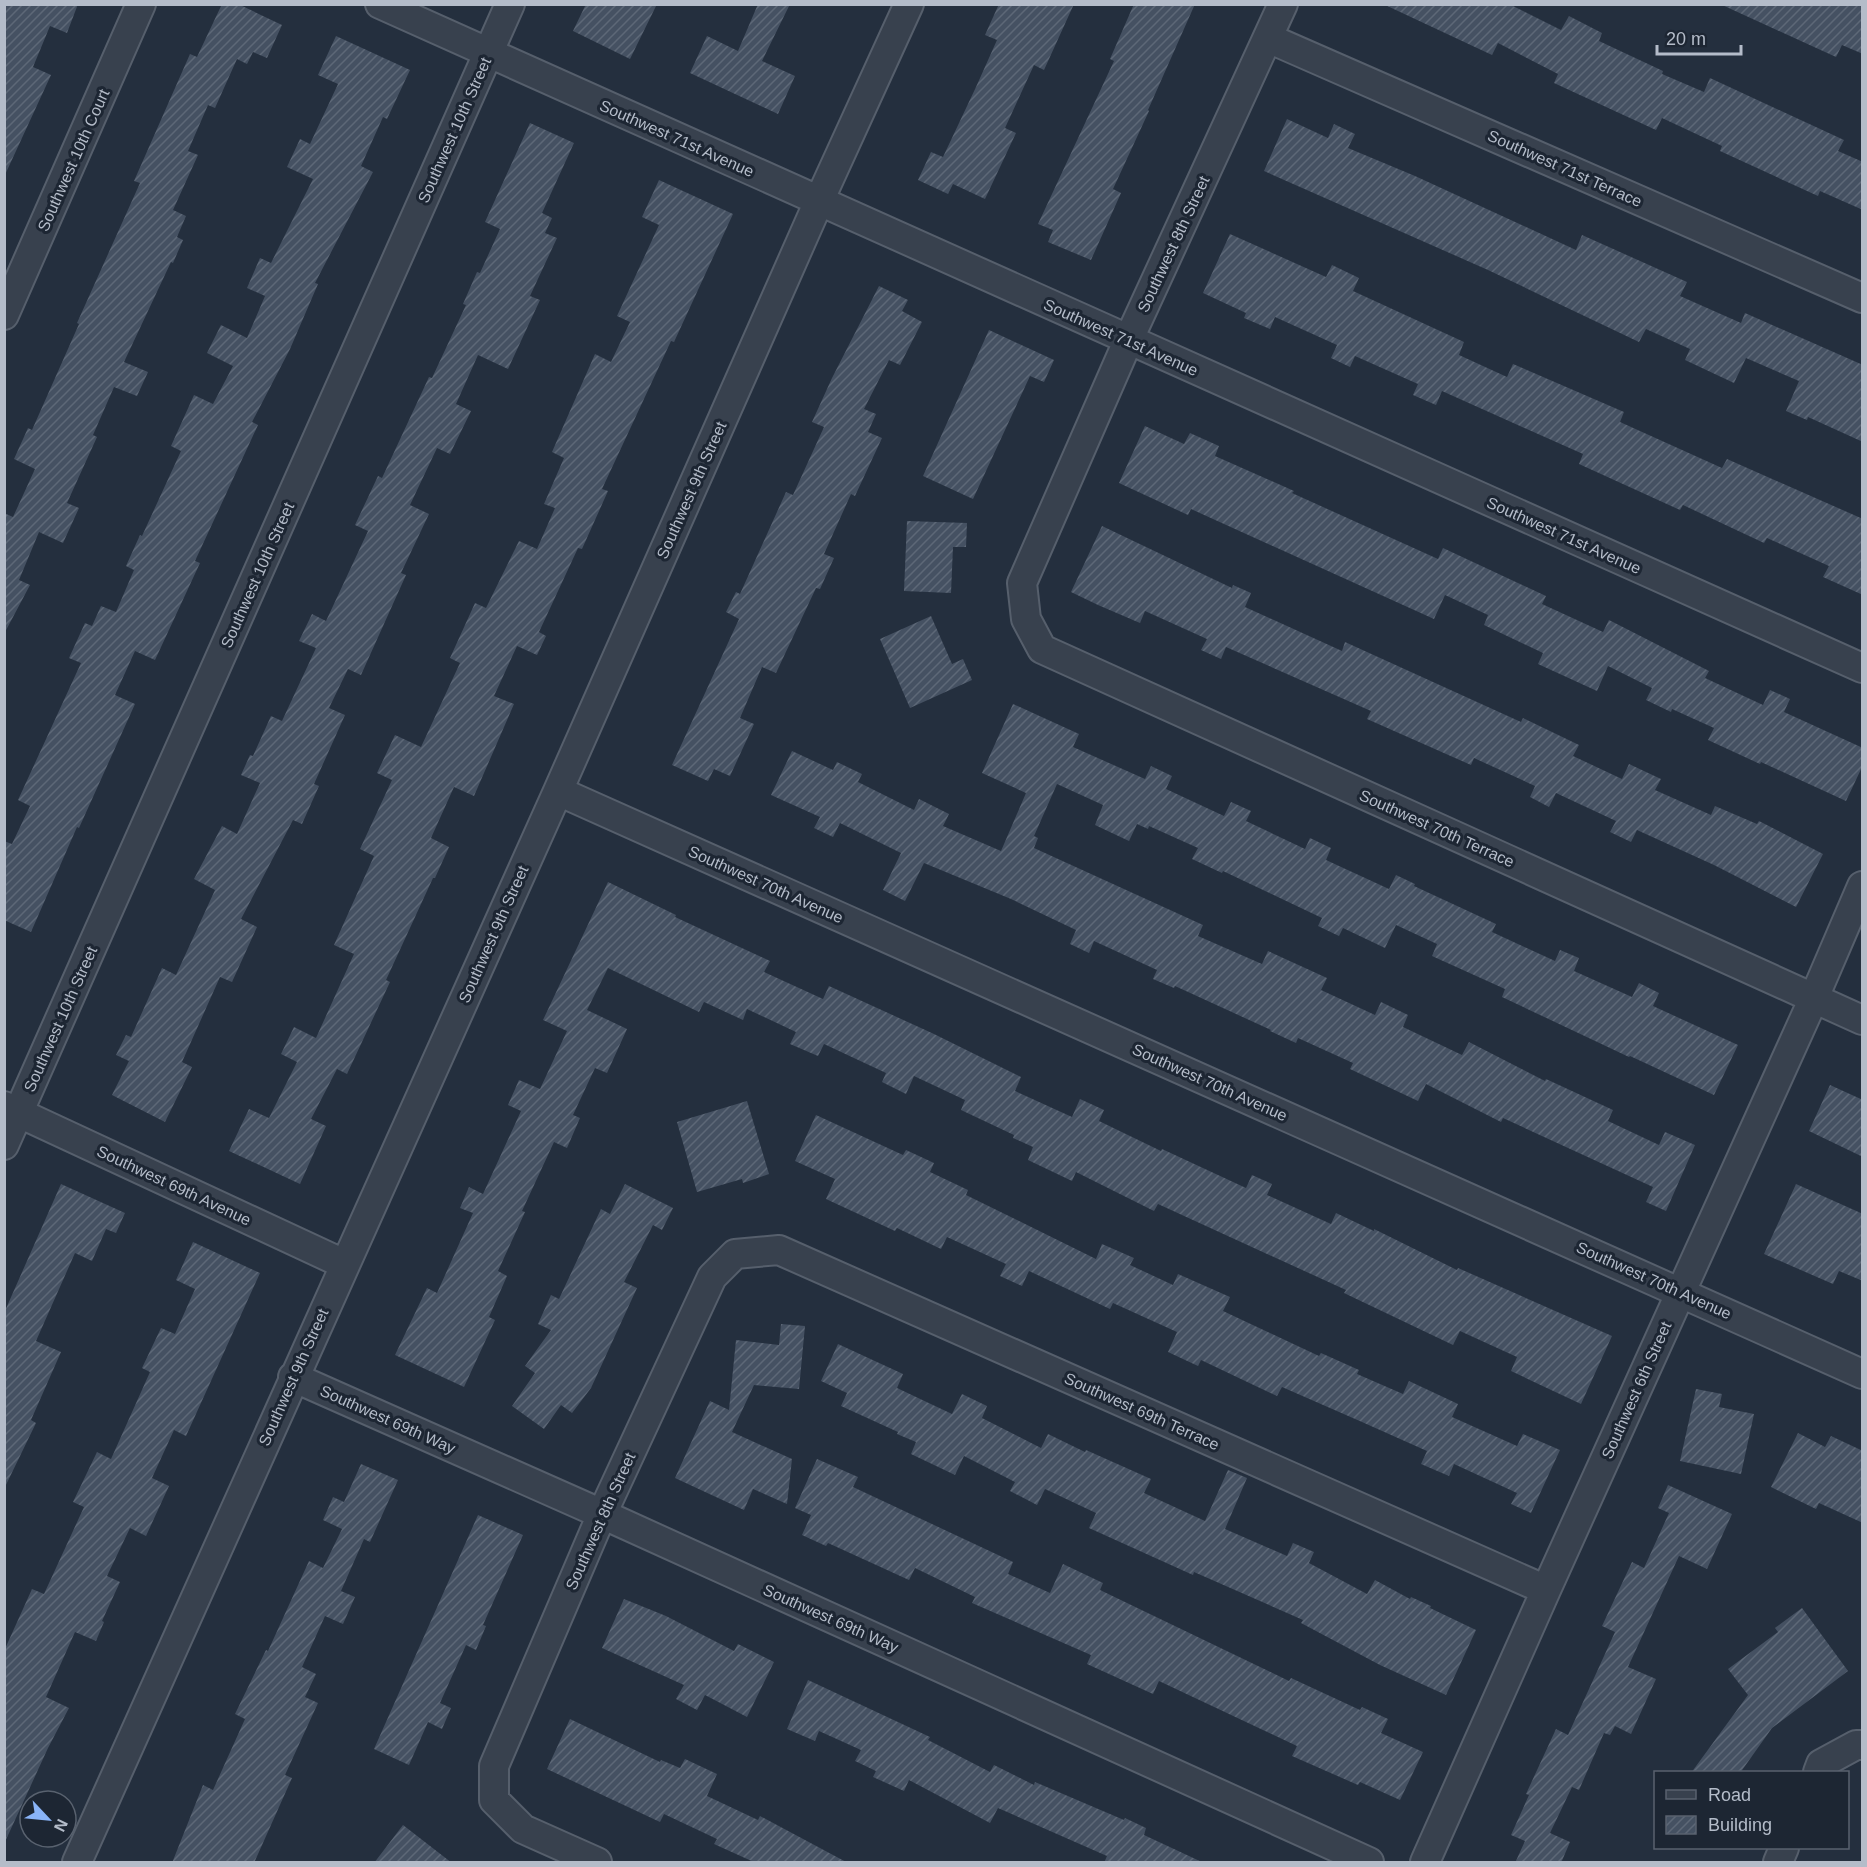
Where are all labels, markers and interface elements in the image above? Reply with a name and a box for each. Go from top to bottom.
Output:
scale bar [1657,18,1741,56]
text: 20 m [1666,29,1706,49]
street label: Southwest 10th Street [415,54,494,206]
street label: Southwest 10th Court [34,86,113,234]
street label: Southwest 71st Avenue [597,97,757,180]
street label: Southwest 71st Terrace [1485,127,1645,210]
street label: Southwest 8th Street [1134,173,1213,315]
street label: Southwest 71st Avenue [1041,296,1201,379]
street label: Southwest 9th Street [653,418,730,562]
street label: Southwest 71st Avenue [1484,494,1644,577]
street label: Southwest 10th Street [218,499,297,651]
street label: Southwest 70th Terrace [1357,787,1517,870]
street label: Southwest 70th Avenue [686,843,846,926]
street label: Southwest 9th Street [455,862,532,1006]
street label: Southwest 10th Street [21,943,100,1095]
street label: Southwest 70th Avenue [1130,1041,1290,1124]
street label: Southwest 69th Avenue [94,1142,254,1229]
street label: Southwest 70th Avenue [1574,1239,1734,1322]
street label: Southwest 9th Street [255,1305,332,1449]
street label: Southwest 6th Street [1598,1318,1675,1462]
street label: Southwest 69th Terrace [1062,1370,1222,1453]
street label: Southwest 69th Way [318,1382,458,1457]
street label: Southwest 8th Street [562,1449,639,1593]
street label: Southwest 69th Way [761,1581,901,1656]
legend [1654,1771,1849,1849]
text: Road [1708,1785,1751,1805]
north arrow [18,1789,78,1849]
text: Building [1708,1815,1772,1835]
text: N [51,1816,71,1834]

